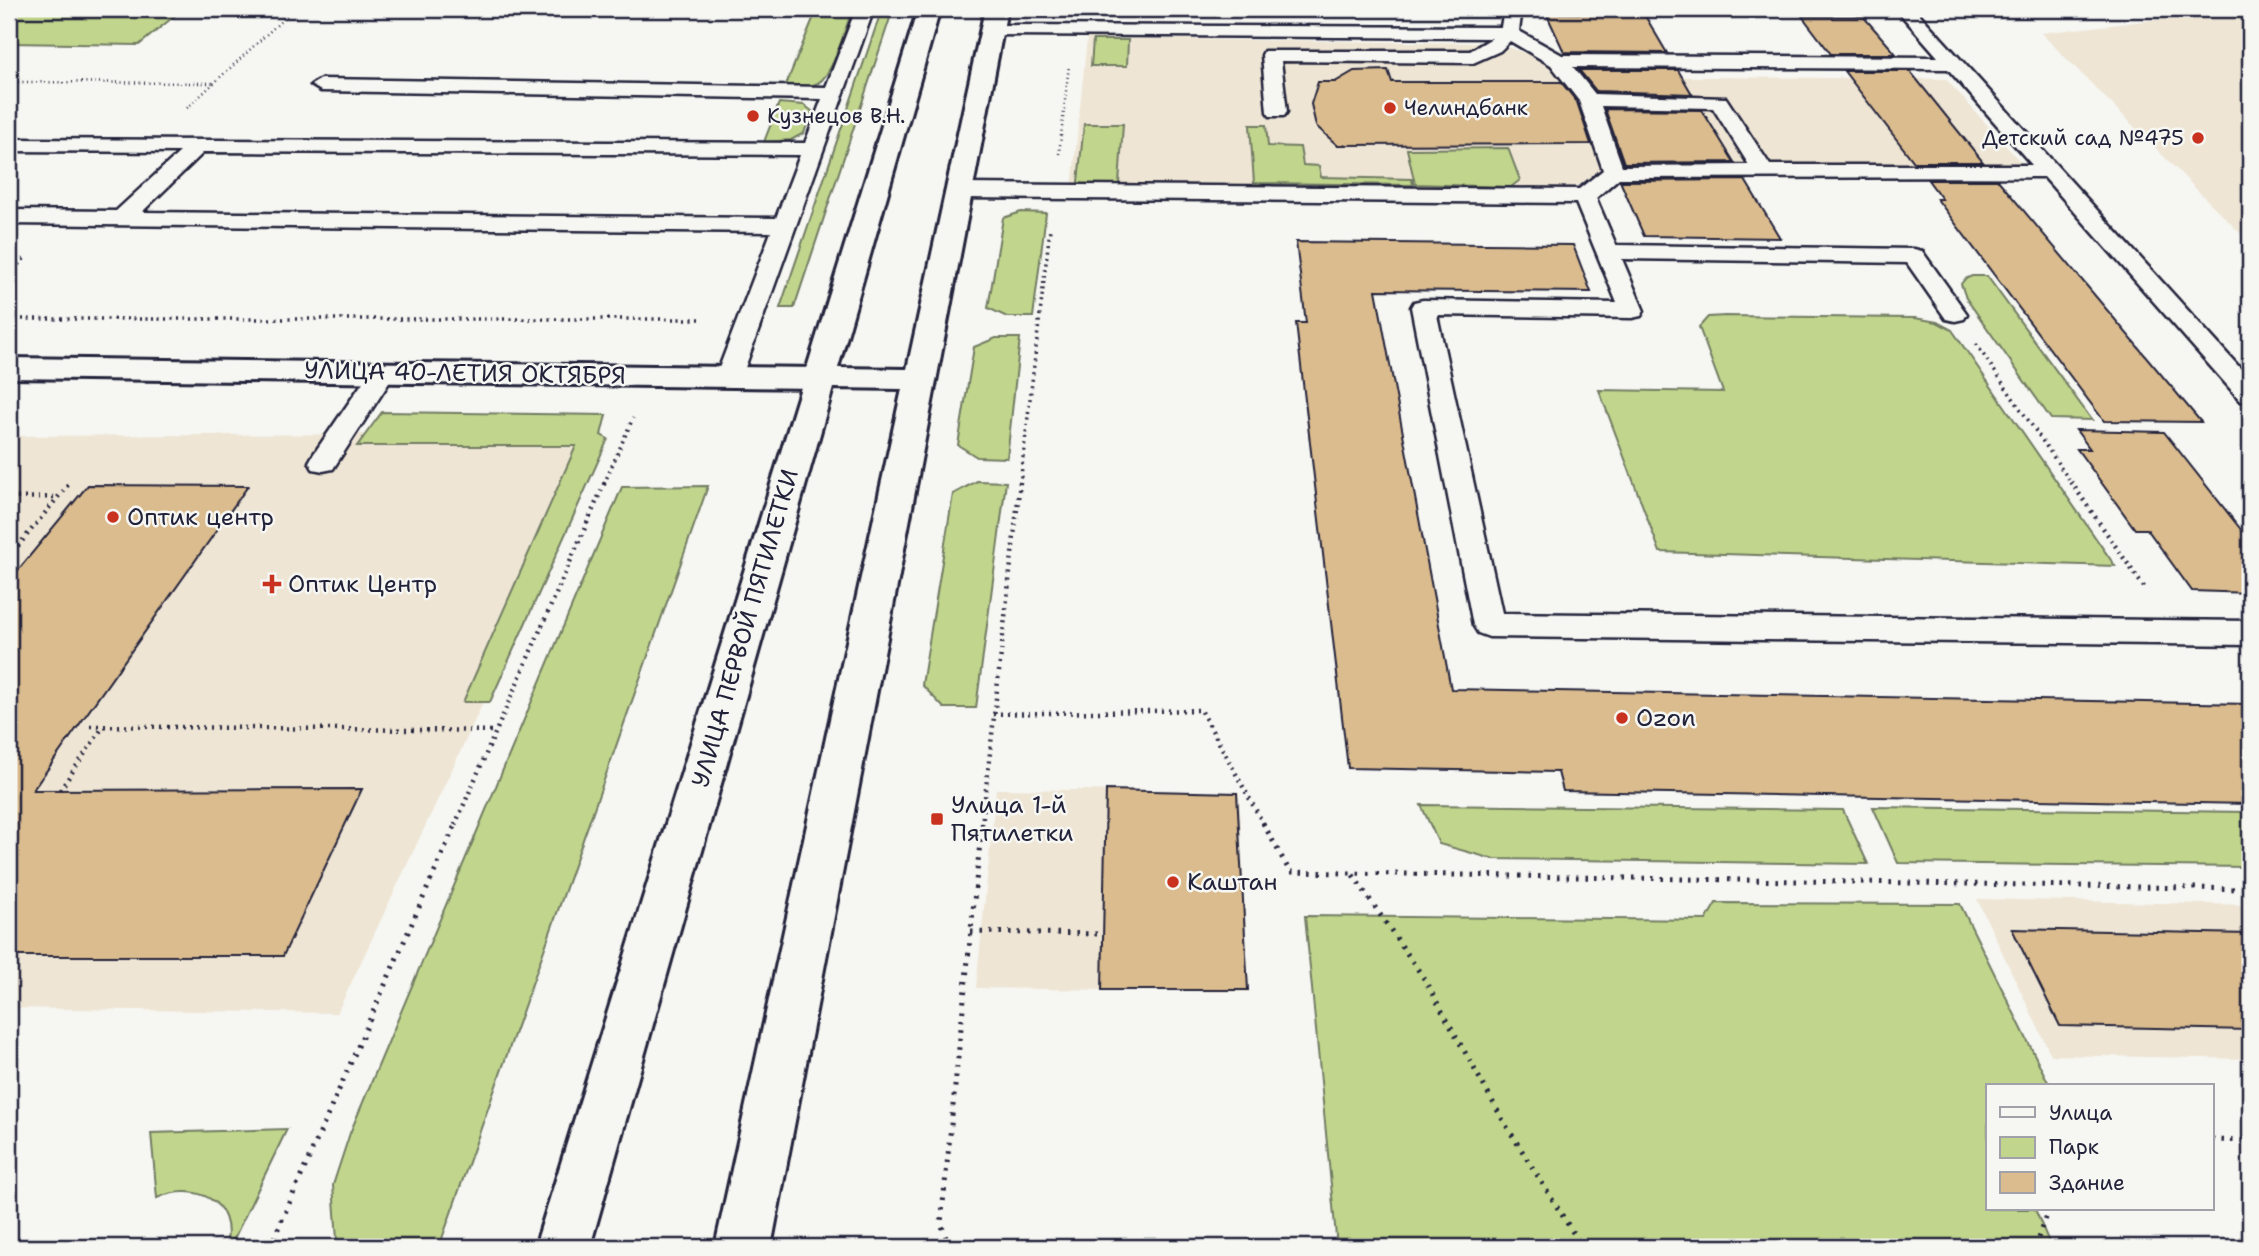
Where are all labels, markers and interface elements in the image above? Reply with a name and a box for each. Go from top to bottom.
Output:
place label: Челиндбанк [1404,94,1528,122]
marker: Челиндбанк [1382,100,1398,116]
place label: Кузнецов В.Н. [767,102,905,130]
marker: Кузнецов В.Н. [745,108,761,124]
place label: Детский сад №475 [1982,124,2184,152]
marker: Детский сад №475 [2190,130,2206,146]
street label: УЛИЦА 40-ЛЕТИЯ ОКТЯБРЯ [304,354,626,392]
street label: УЛИЦА ПЕРВОЙ ПЯТИЛЕТКИ [684,465,806,791]
place label: Оптик центр [127,501,274,533]
marker: Оптик центр [105,509,121,525]
place label: Оптик Центр [288,568,437,600]
marker: Оптик Центр [262,574,282,594]
place label: Ozon [1636,702,1696,734]
marker: Ozon [1614,710,1630,726]
place label: Улица 1-й Пятилетки [951,789,1074,849]
marker: Улица 1-й Пятилетки [929,811,945,827]
place label: Каштан [1187,866,1278,898]
marker: Каштан [1165,874,1181,890]
legend [1986,1084,2214,1210]
text: Улица [2049,1099,2112,1127]
text: Парк [2049,1133,2099,1161]
text: Здание [2049,1169,2125,1197]

